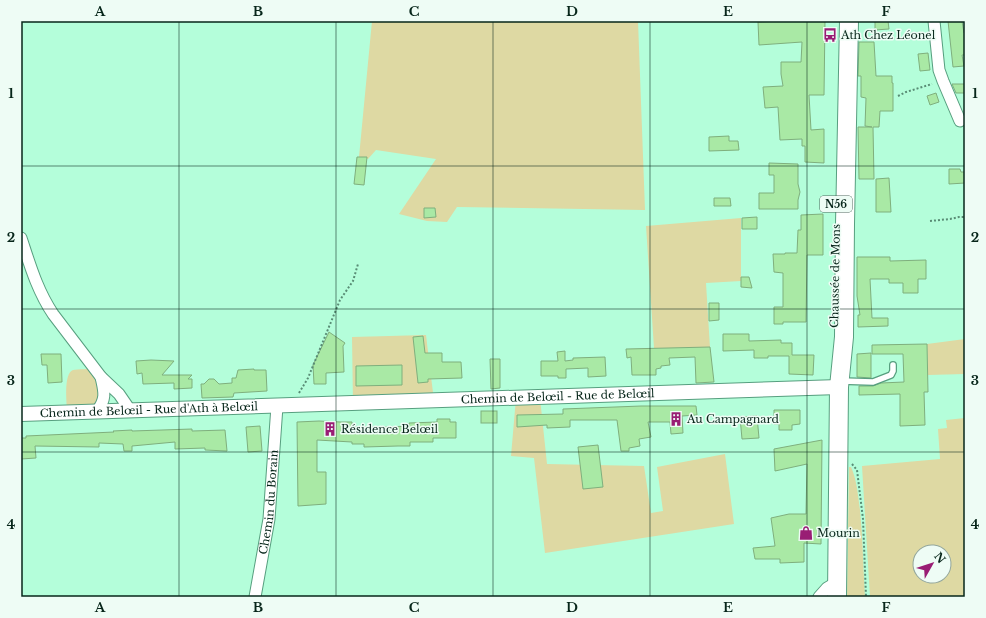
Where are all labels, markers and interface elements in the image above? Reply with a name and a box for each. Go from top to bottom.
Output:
text: A [94,3,106,20]
text: B [253,3,263,20]
text: C [409,3,420,20]
text: D [566,3,578,20]
text: E [723,3,733,20]
text: F [882,3,891,20]
bus stop icon: Ath Chez Léonel [822,27,838,43]
place label: Ath Chez Léonel [840,28,936,42]
text: 1 [8,85,14,102]
text: 1 [972,85,978,102]
road number: N56 [820,196,852,212]
street label: Chaussée de Mons [827,224,843,328]
text: 2 [7,229,15,246]
text: 2 [971,229,979,246]
text: 3 [7,372,15,389]
text: 3 [971,372,979,389]
street label: Chemin de Belœil - Rue de Belœil [461,386,655,406]
street label: Chemin de Belœil - Rue d'Ath à Belœil [40,399,259,420]
building icon: Au Campagnard [668,411,684,427]
place label: Au Campagnard [686,412,780,426]
building icon: Résidence Belœil [322,421,338,437]
place label: Résidence Belœil [341,422,439,436]
street label: Chemin du Borain [256,449,281,556]
text: 4 [7,516,16,533]
text: 4 [971,516,980,533]
shop icon: Mourin [798,525,814,541]
place label: Mourin [817,526,860,540]
north arrow [912,544,952,584]
text: N [931,549,949,567]
text: A [94,599,106,616]
text: B [253,599,263,616]
text: C [409,599,420,616]
text: D [566,599,578,616]
text: E [723,599,733,616]
text: F [882,599,891,616]

